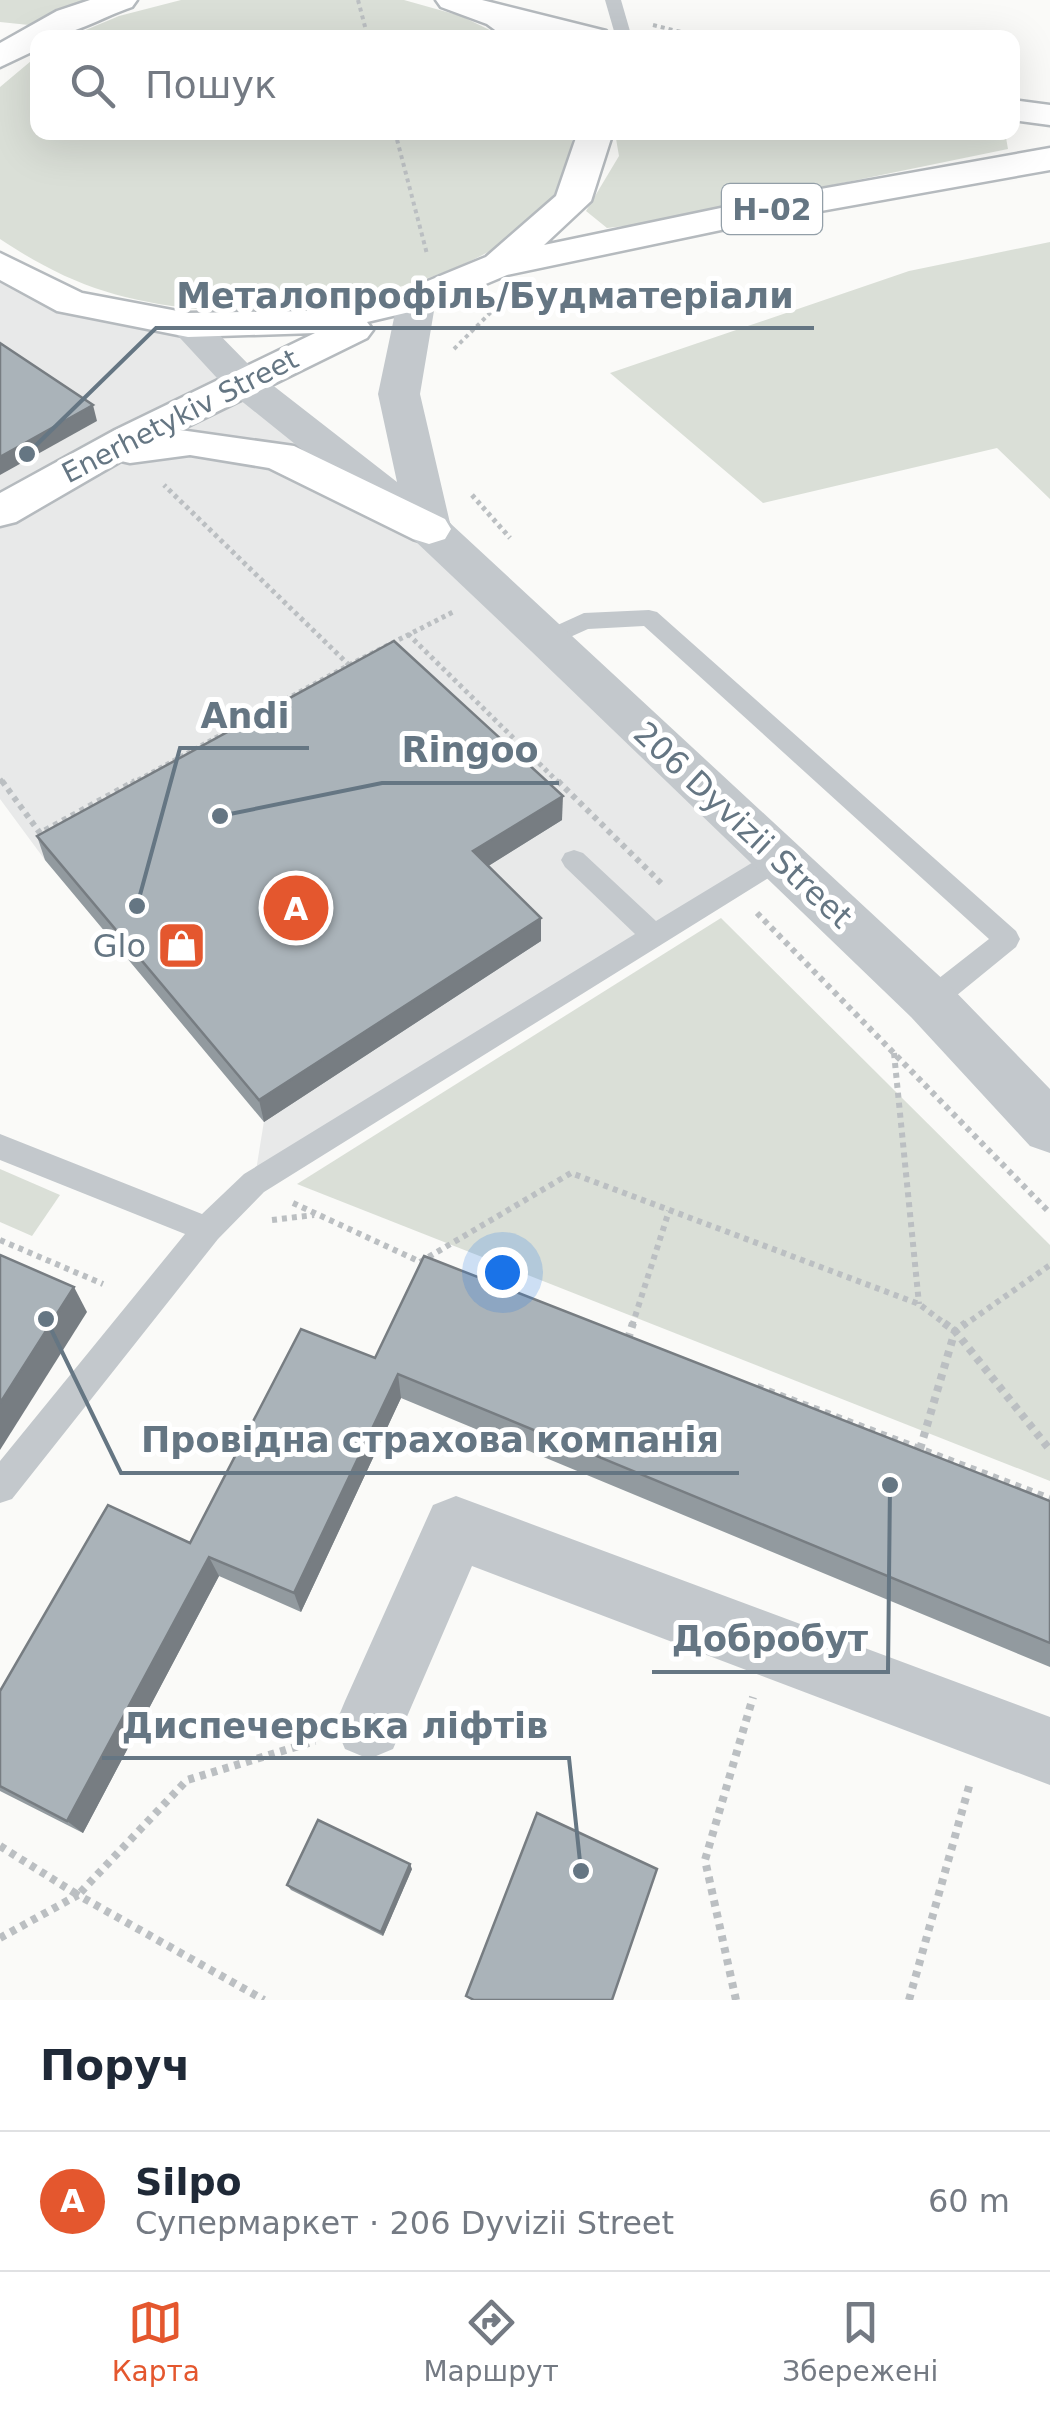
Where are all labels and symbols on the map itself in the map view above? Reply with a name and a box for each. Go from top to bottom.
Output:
road number: Н-02 [722,184,822,234]
callout: Металопрофіль/Будматеріали [156,263,814,328]
text: Металопрофіль/Будматеріали [176,276,794,316]
street label: Enerhetykiv Street [56,342,304,490]
callout: Andi [180,683,309,748]
text: Andi [200,696,290,736]
street label: 206 Dyvizii Street [626,714,860,936]
callout: Ringoo [382,718,559,783]
text: Ringoo [401,730,539,770]
pin: A [264,870,328,946]
shop icon: Glo [155,920,207,972]
place label: Glo [93,927,146,965]
your location [477,1247,528,1298]
callout: Провідна страхова компанія [121,1408,739,1473]
text: Провідна страхова компанія [141,1420,719,1460]
callout: Добробут [652,1607,888,1672]
text: Добробут [672,1619,869,1659]
callout: Диспечерська ліфтів [102,1693,569,1758]
text: Диспечерська ліфтів [122,1706,548,1746]

